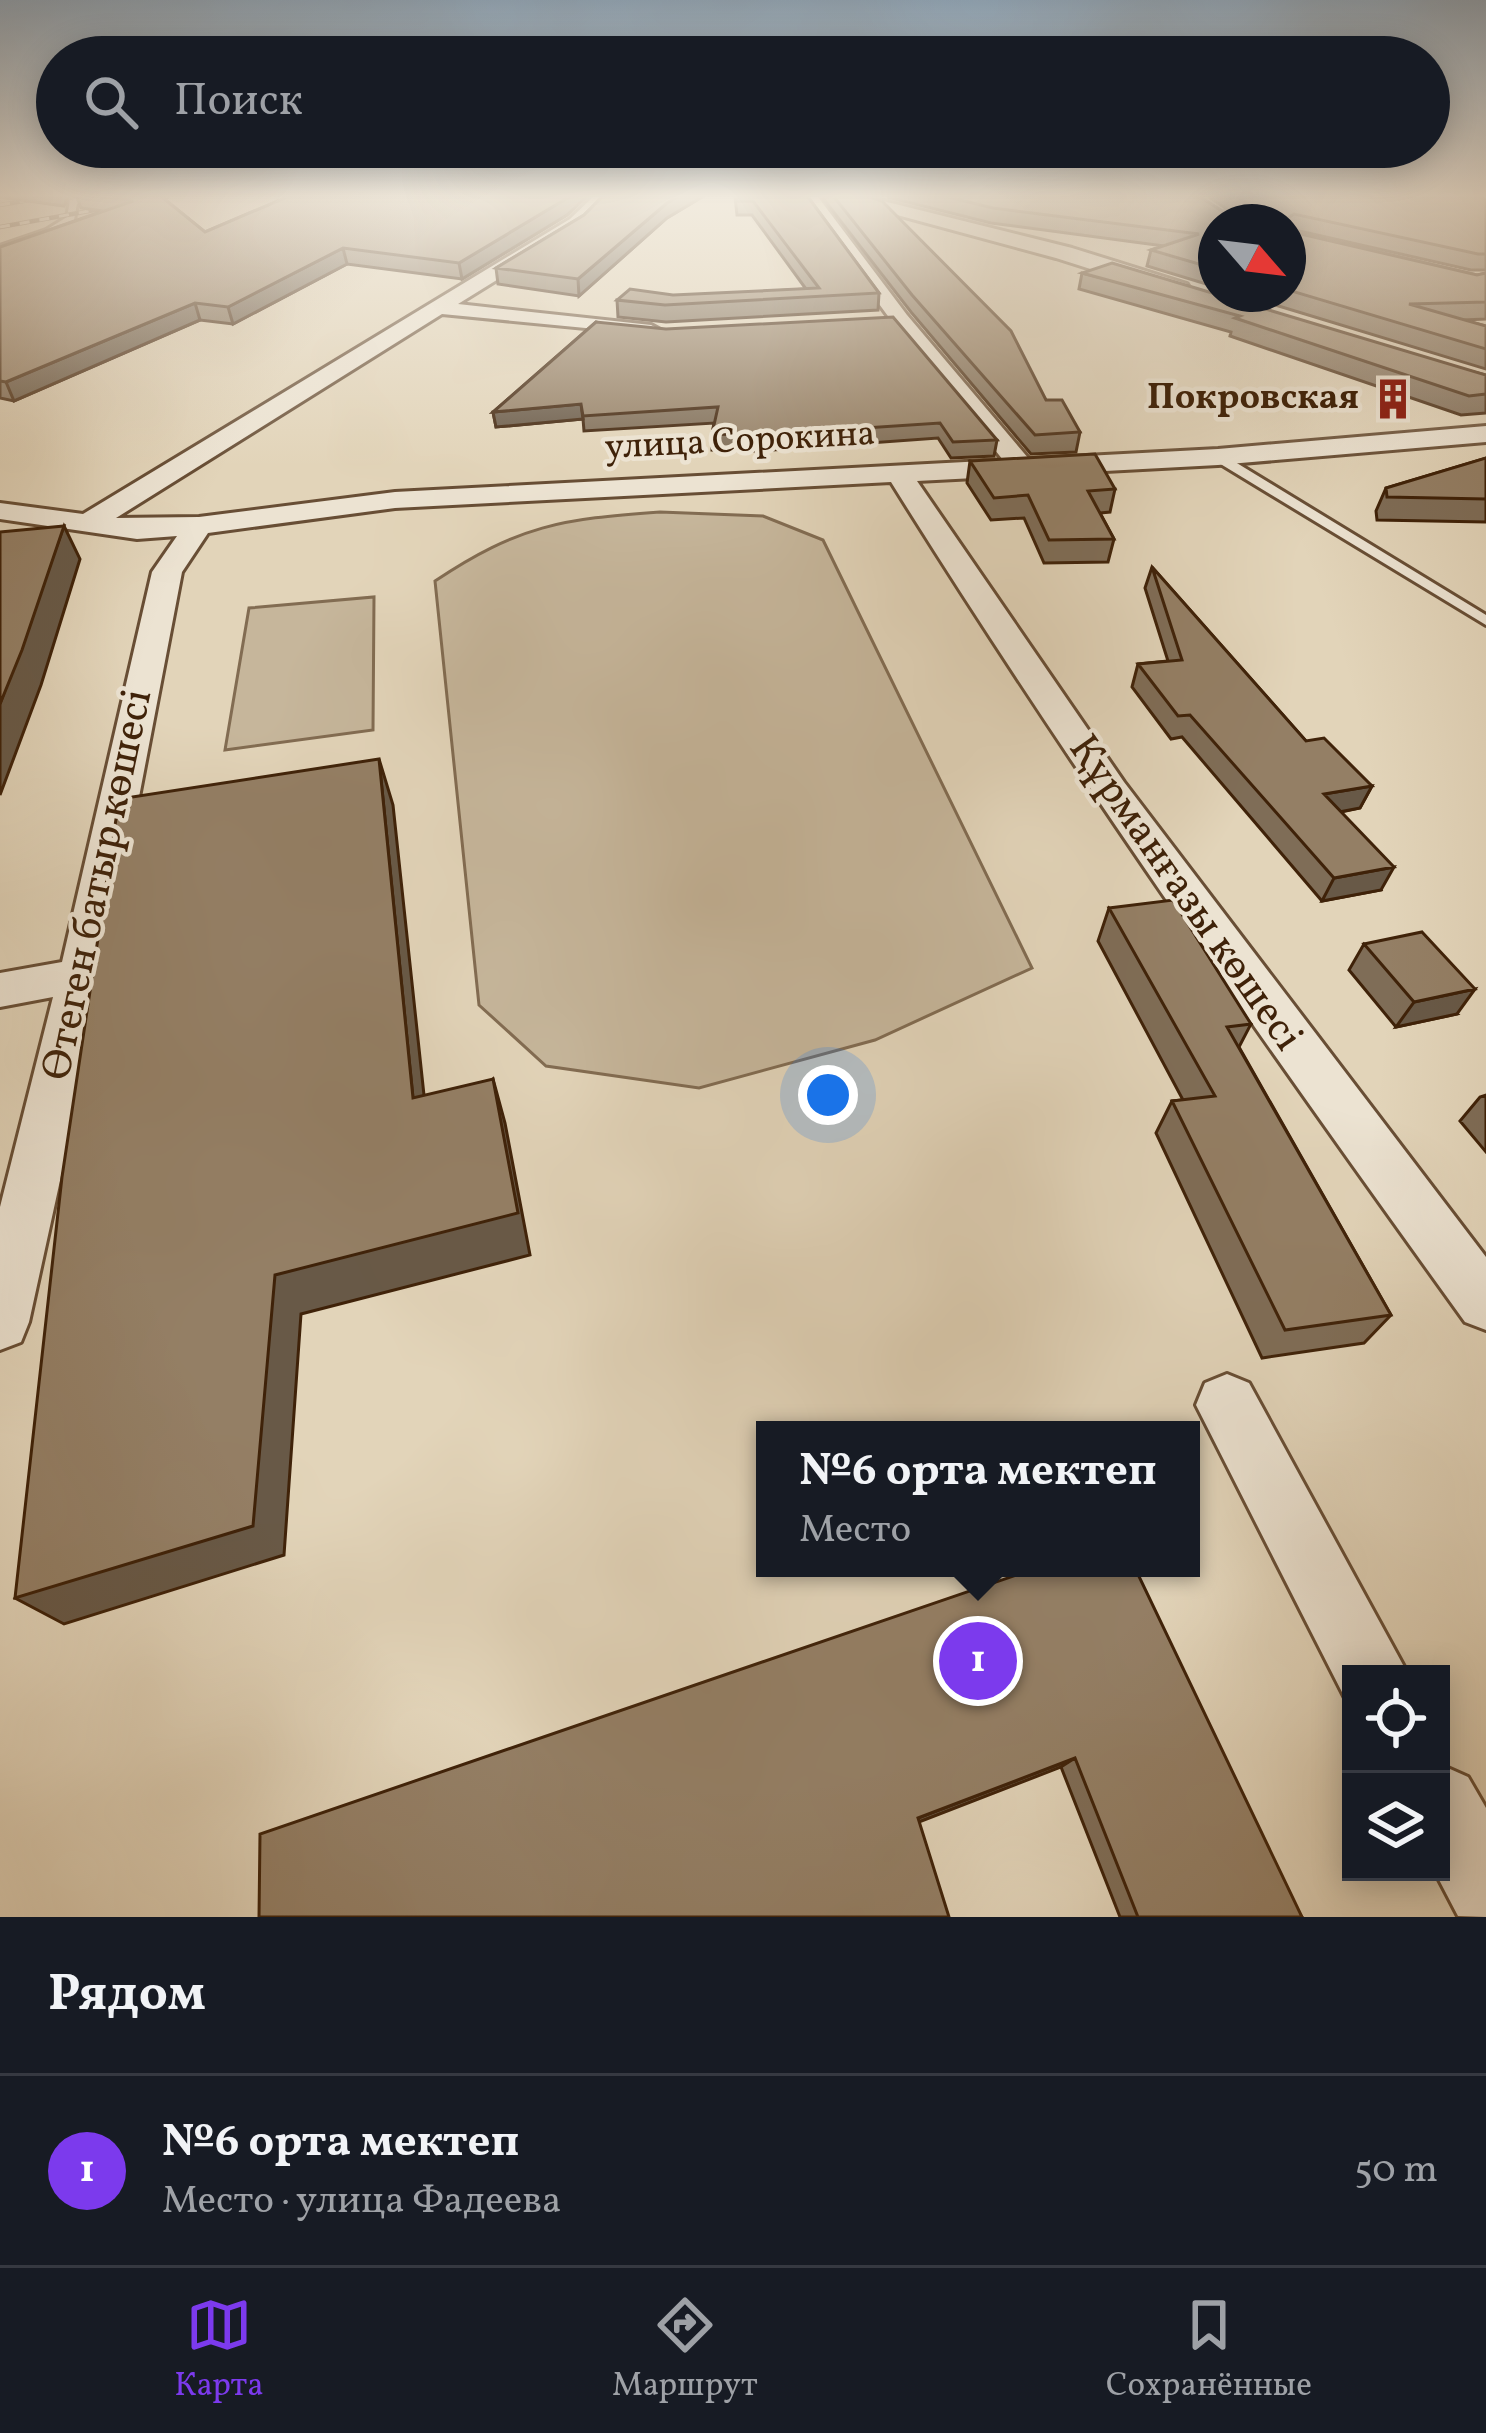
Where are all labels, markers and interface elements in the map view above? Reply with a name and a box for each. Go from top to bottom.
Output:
search box [36,36,1450,168]
icon: search [78,69,144,135]
text: Поиск [174,71,303,134]
north arrow [1198,204,1306,312]
place label: Покровская [1147,374,1359,424]
building icon: Покровская [1370,376,1416,422]
street label: улица Сорокина [603,410,877,474]
street label: Өтеген батыр көшесі [29,684,169,1086]
street label: Құрманғазы көшесі [1053,724,1315,1064]
your location [798,1065,858,1125]
popup [756,1421,1200,1577]
text: №6 орта мектеп [799,1441,1157,1504]
text: Место [799,1504,911,1558]
pin: 1 [939,1616,1017,1706]
map controls [1342,1665,1450,1881]
button: locate [1342,1665,1450,1773]
button: layers [1342,1773,1450,1881]
text: Рядом [48,1960,206,2031]
text: №6 орта мектеп [162,2112,519,2175]
text: 1 [79,2144,95,2198]
text: 50 m [1354,2144,1438,2198]
text: Место · улица Фадеева [162,2175,561,2229]
tab: Карта [174,2292,264,2410]
tab: Маршрут [612,2292,758,2410]
tab: Сохранённые [1106,2292,1312,2410]

